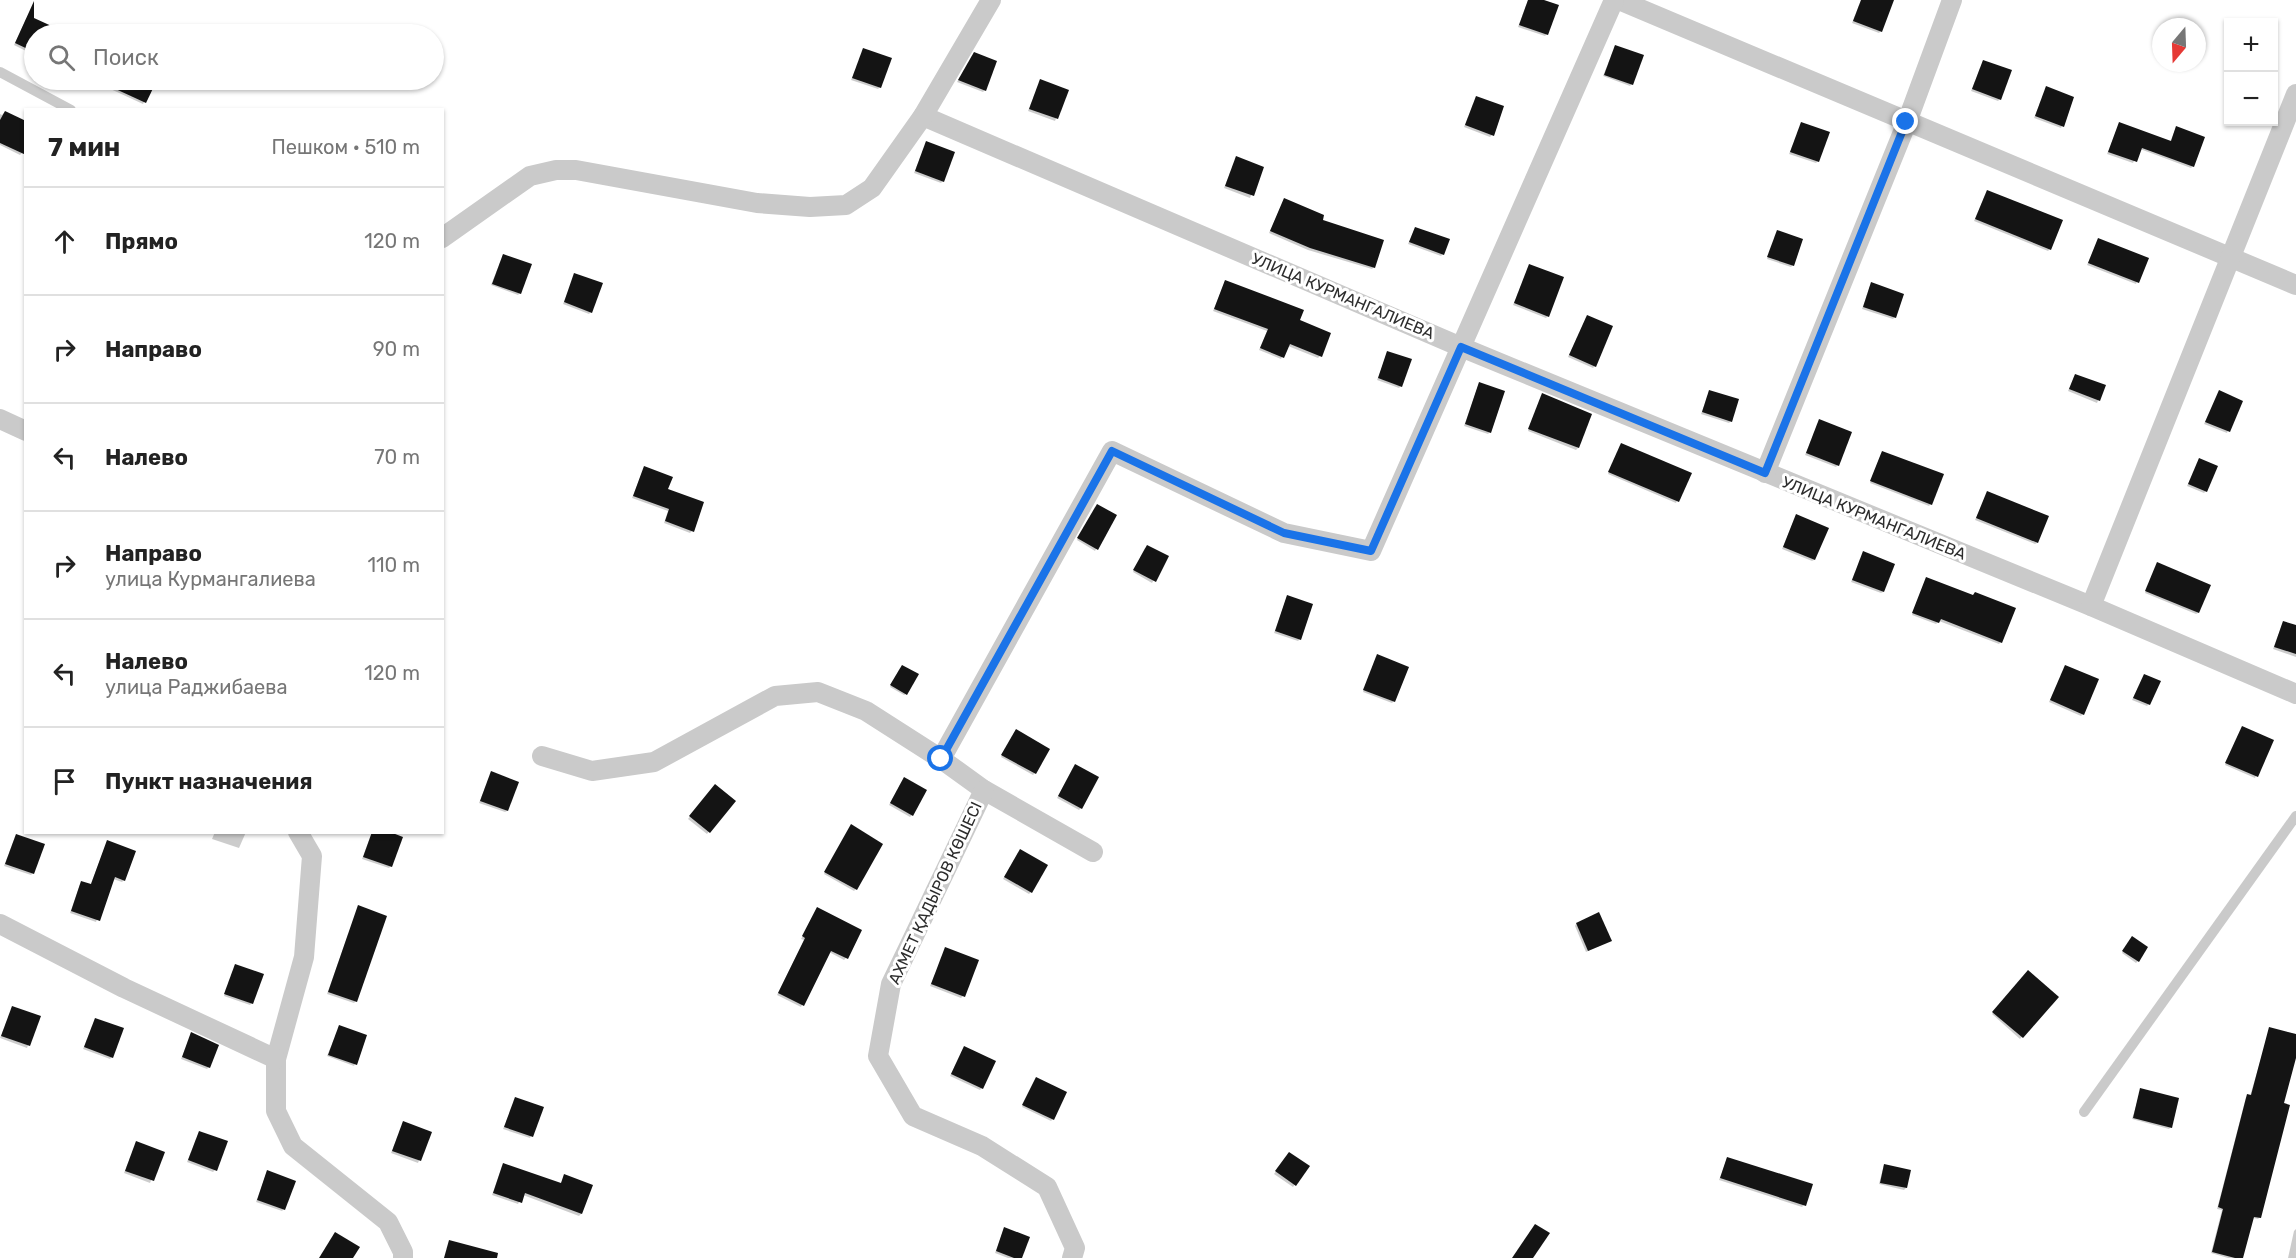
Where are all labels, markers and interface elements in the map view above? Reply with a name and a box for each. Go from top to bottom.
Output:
north arrow [2152,18,2206,72]
map controls [2224,18,2278,126]
button: + [2224,18,2278,72]
search box [24,24,444,90]
icon: search [45,41,78,74]
text: Поиск [93,44,159,71]
button: − [2224,72,2278,126]
route end [1892,108,1918,134]
text: 7 мин [48,132,120,163]
text: Пешком · 510 m [272,135,420,159]
icon: ahead [48,225,81,258]
text: Прямо [105,228,178,255]
text: 120 m [364,229,420,253]
street label: УЛИЦА КУРМАНГАЛИЕВА [1249,249,1437,343]
icon: right [48,333,81,366]
text: Направо [105,336,202,363]
text: 90 m [373,337,420,361]
icon: left [48,441,81,474]
text: Налево [105,444,188,471]
text: 70 m [374,445,420,469]
street label: УЛИЦА КУРМАНГАЛИЕВА [1779,472,1969,564]
text: Направо [105,540,202,567]
icon: right [48,549,81,582]
text: 110 m [368,553,420,577]
text: улица Курмангалиева [105,567,316,591]
text: Налево [105,648,188,675]
icon: left [48,657,81,690]
text: 120 m [364,661,420,685]
text: улица Раджибаева [105,675,288,699]
route start [927,745,953,771]
icon: arrive [48,765,81,798]
text: Пункт назначения [105,768,313,795]
street label: АХМЕТ ҚАДЫРОВ КӨШЕСІ [884,799,986,987]

